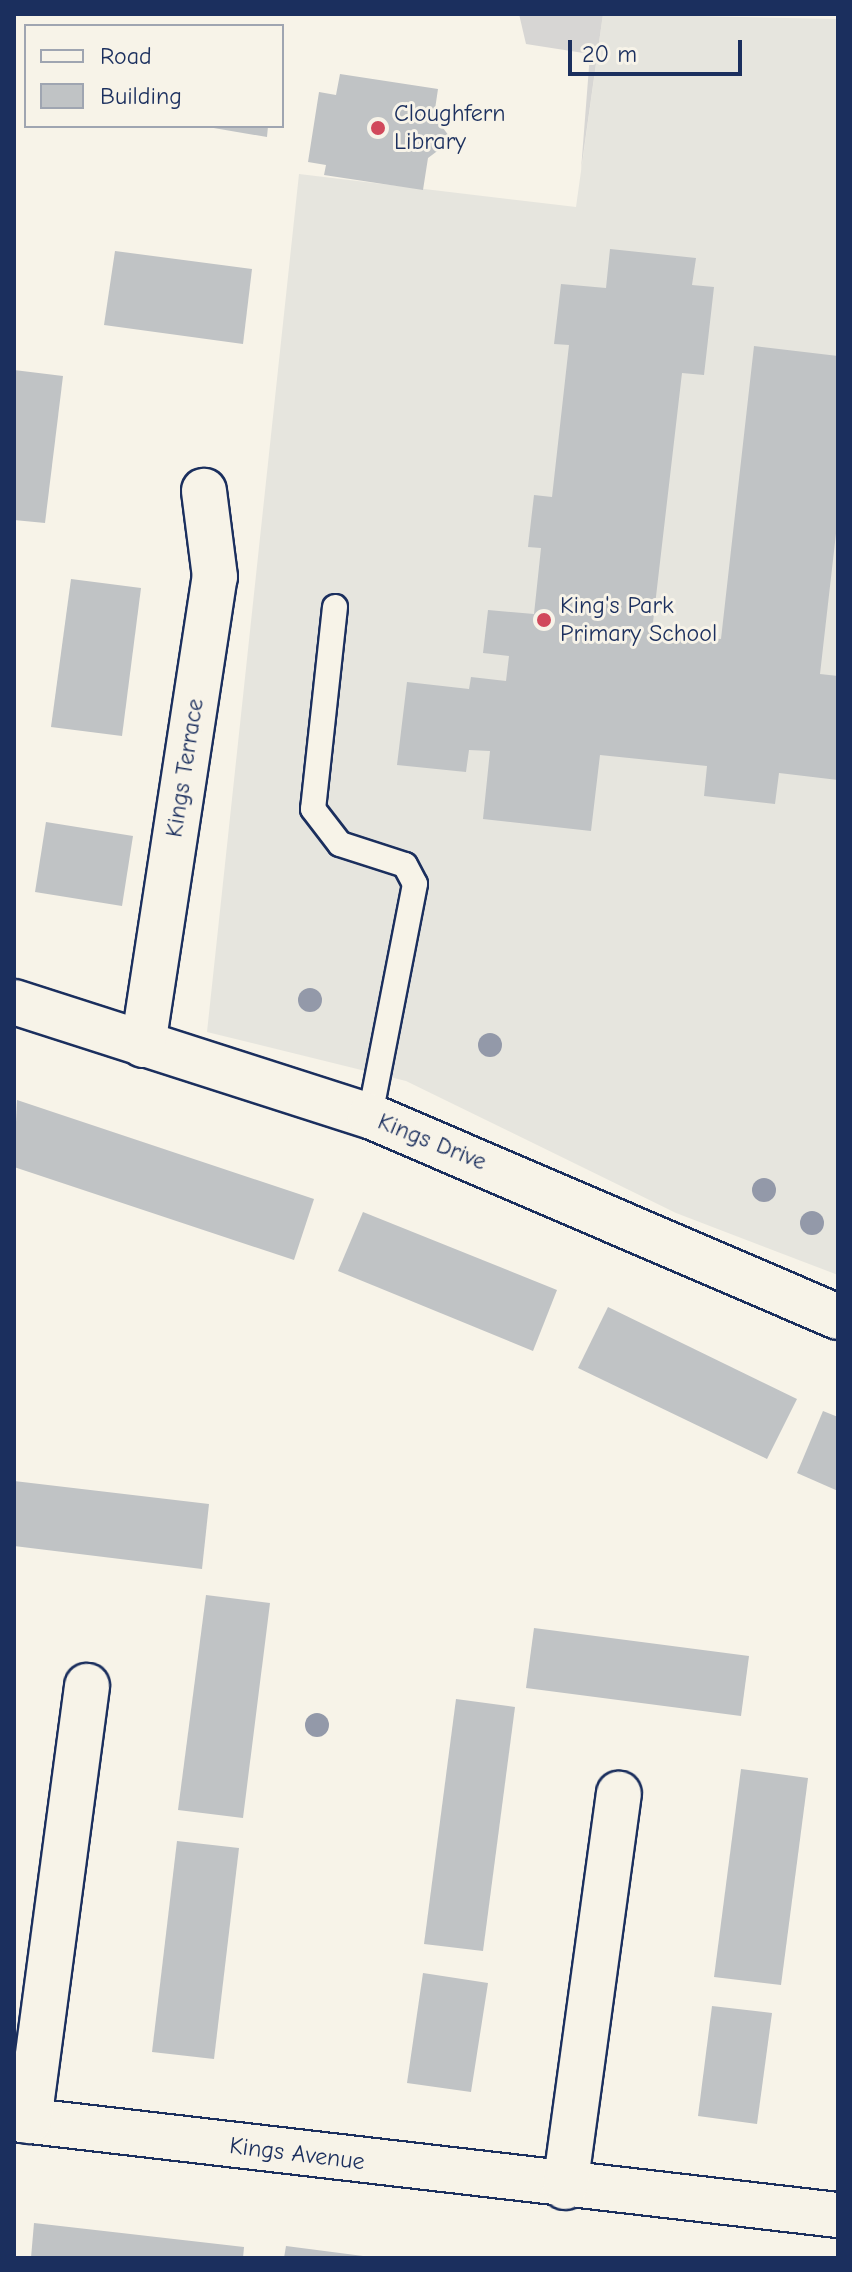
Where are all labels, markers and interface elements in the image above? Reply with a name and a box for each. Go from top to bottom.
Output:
legend [24,24,284,128]
scale bar [572,24,746,74]
text: 20 m [582,40,637,68]
text: Road [100,42,152,70]
text: Building [100,82,182,110]
place label: Cloughfern Library [394,100,506,156]
marker: Cloughfern Library [369,119,387,137]
place label: King's Park Primary School [560,592,717,648]
marker: King's Park Primary School [535,611,553,629]
street label: Kings Terrace [160,697,210,839]
street label: Kings Drive [374,1107,490,1177]
street label: Kings Avenue [228,2131,366,2177]

